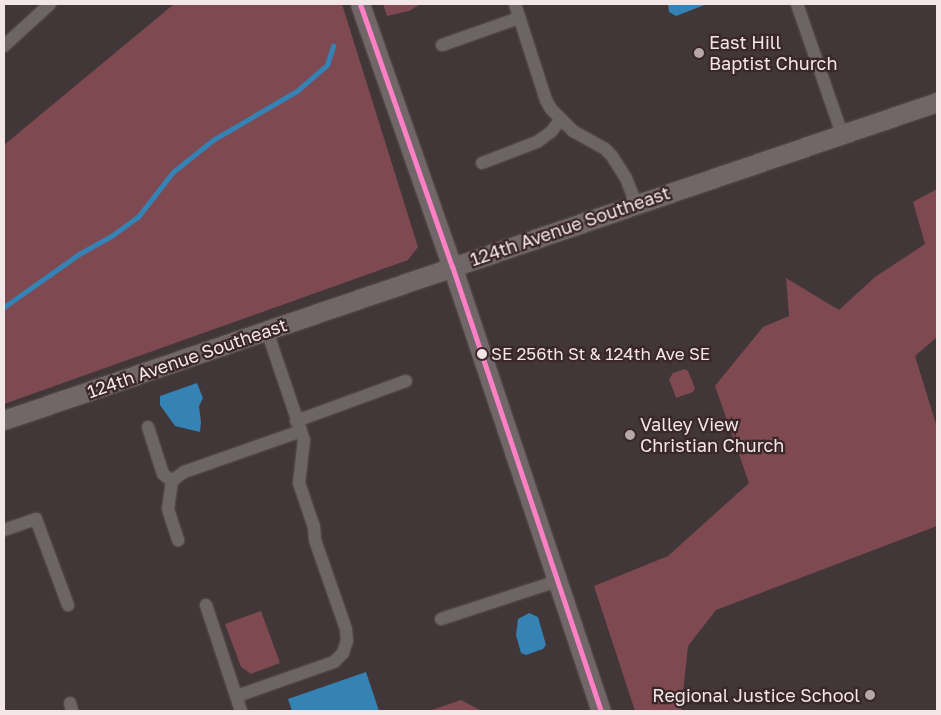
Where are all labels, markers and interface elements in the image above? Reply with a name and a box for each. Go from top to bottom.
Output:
place label: East Hill Baptist Church [709,32,837,74]
marker: East Hill Baptist Church [693,47,705,59]
street label: 124th Avenue Southeast [467,182,673,270]
street label: 124th Avenue Southeast [84,314,290,402]
place label: SE 256th St & 124th Ave SE [491,344,710,364]
marker: SE 256th St & 124th Ave SE [477,349,487,359]
place label: Valley View Christian Church [640,414,784,456]
marker: Valley View Christian Church [624,429,636,441]
place label: Regional Justice School [652,684,860,706]
marker: Regional Justice School [864,689,876,701]

